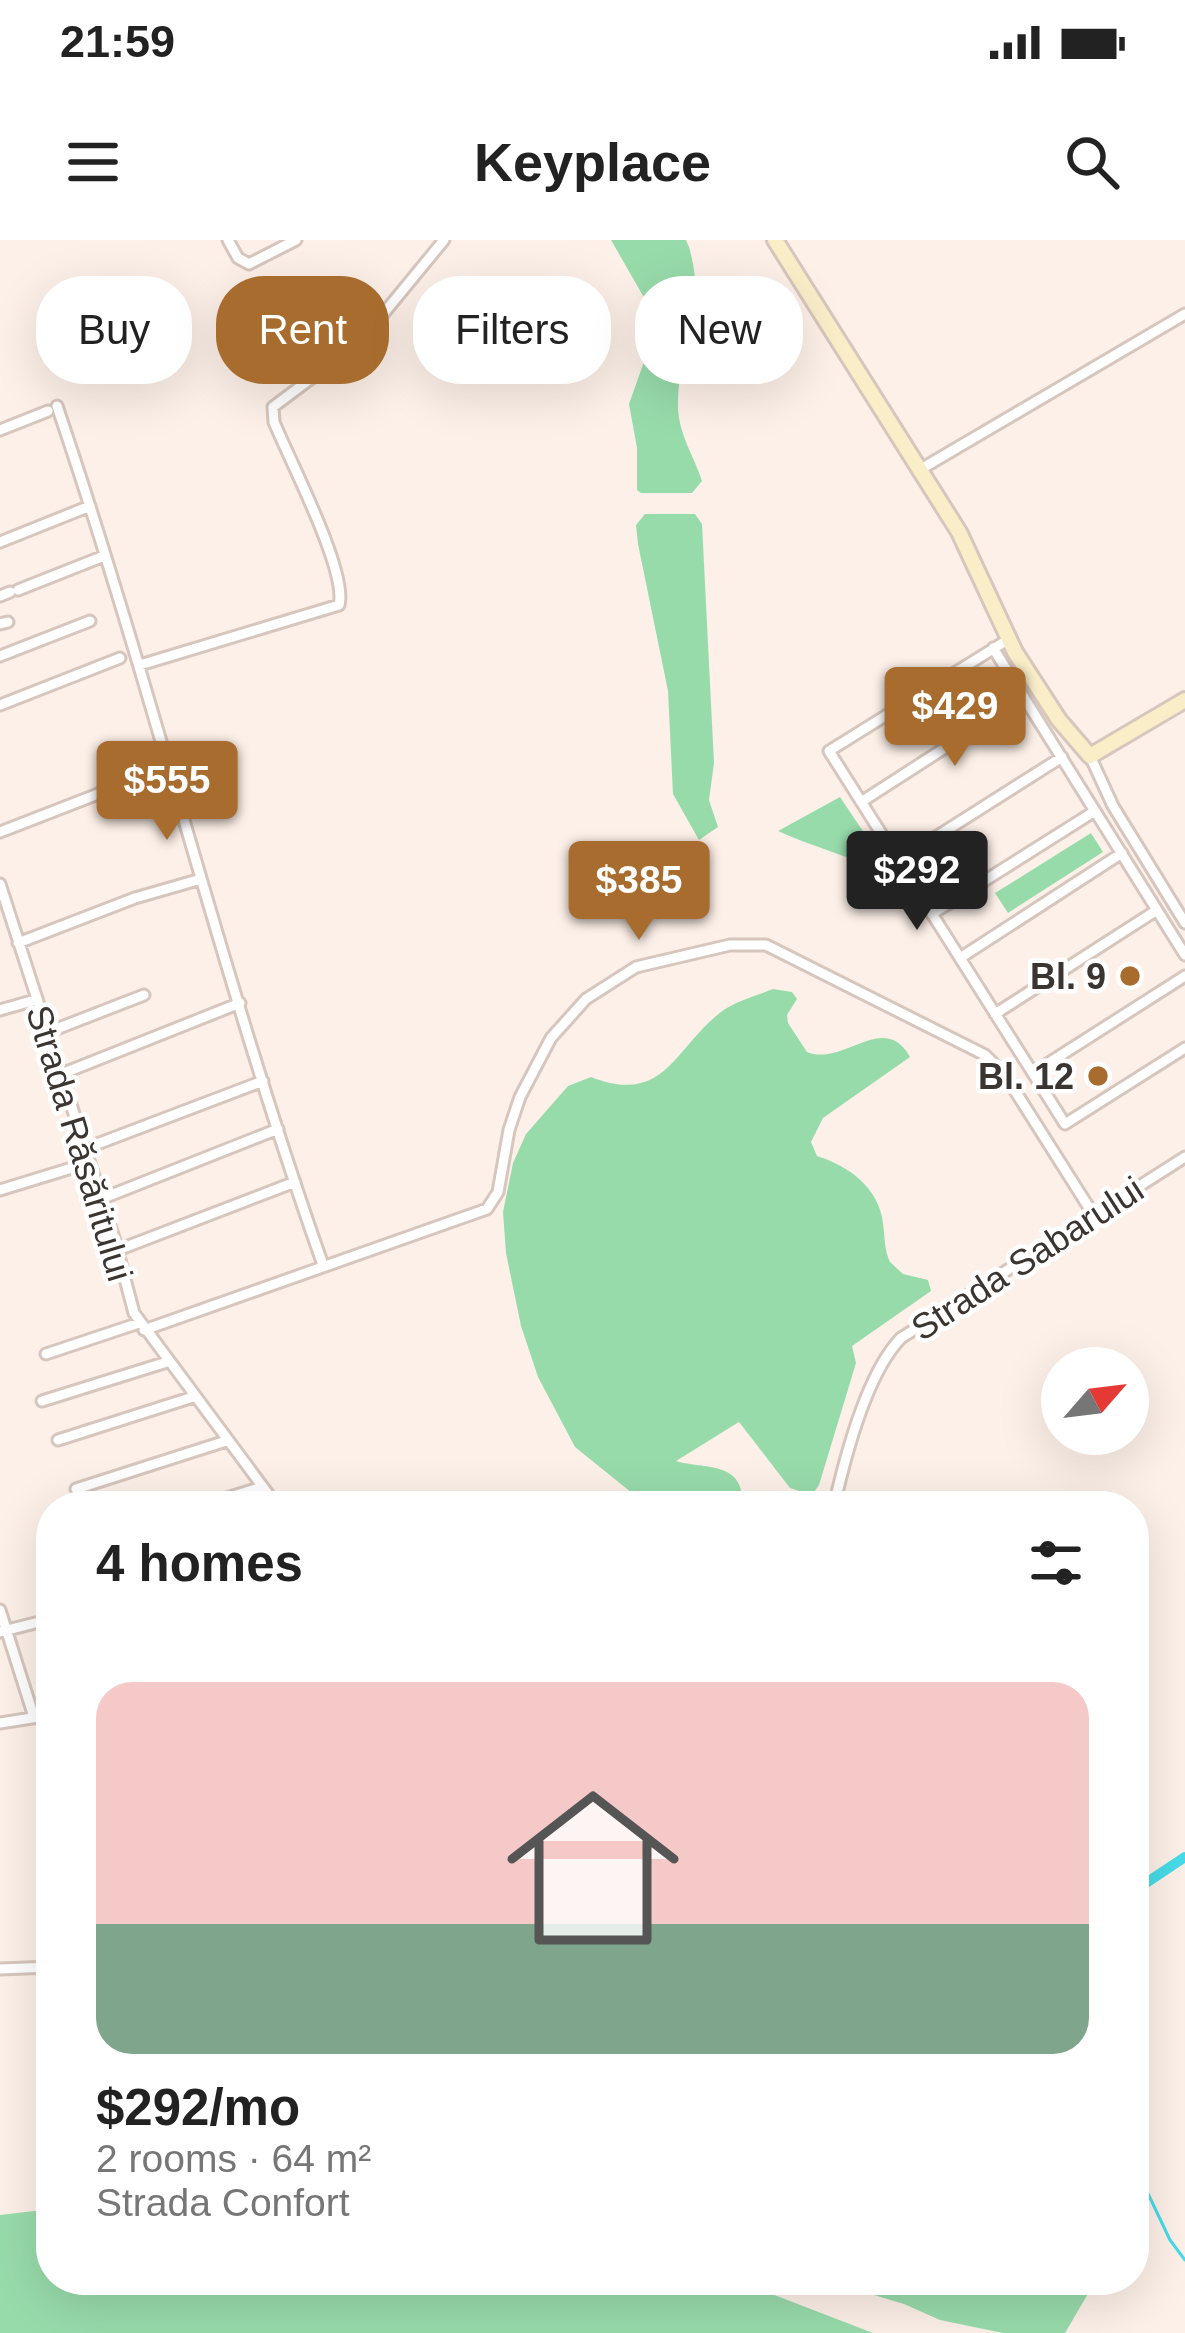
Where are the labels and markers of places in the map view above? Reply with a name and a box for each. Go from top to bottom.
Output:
pin: $429 [884,667,1026,769]
pin: $555 [96,741,238,843]
pin: $292 [846,831,988,933]
pin: $385 [568,841,710,943]
place label: Bl. 9 [1030,956,1106,997]
marker: Bl. 9 [1117,963,1143,989]
place label: Bl. 12 [978,1056,1074,1097]
marker: Bl. 12 [1085,1063,1111,1089]

